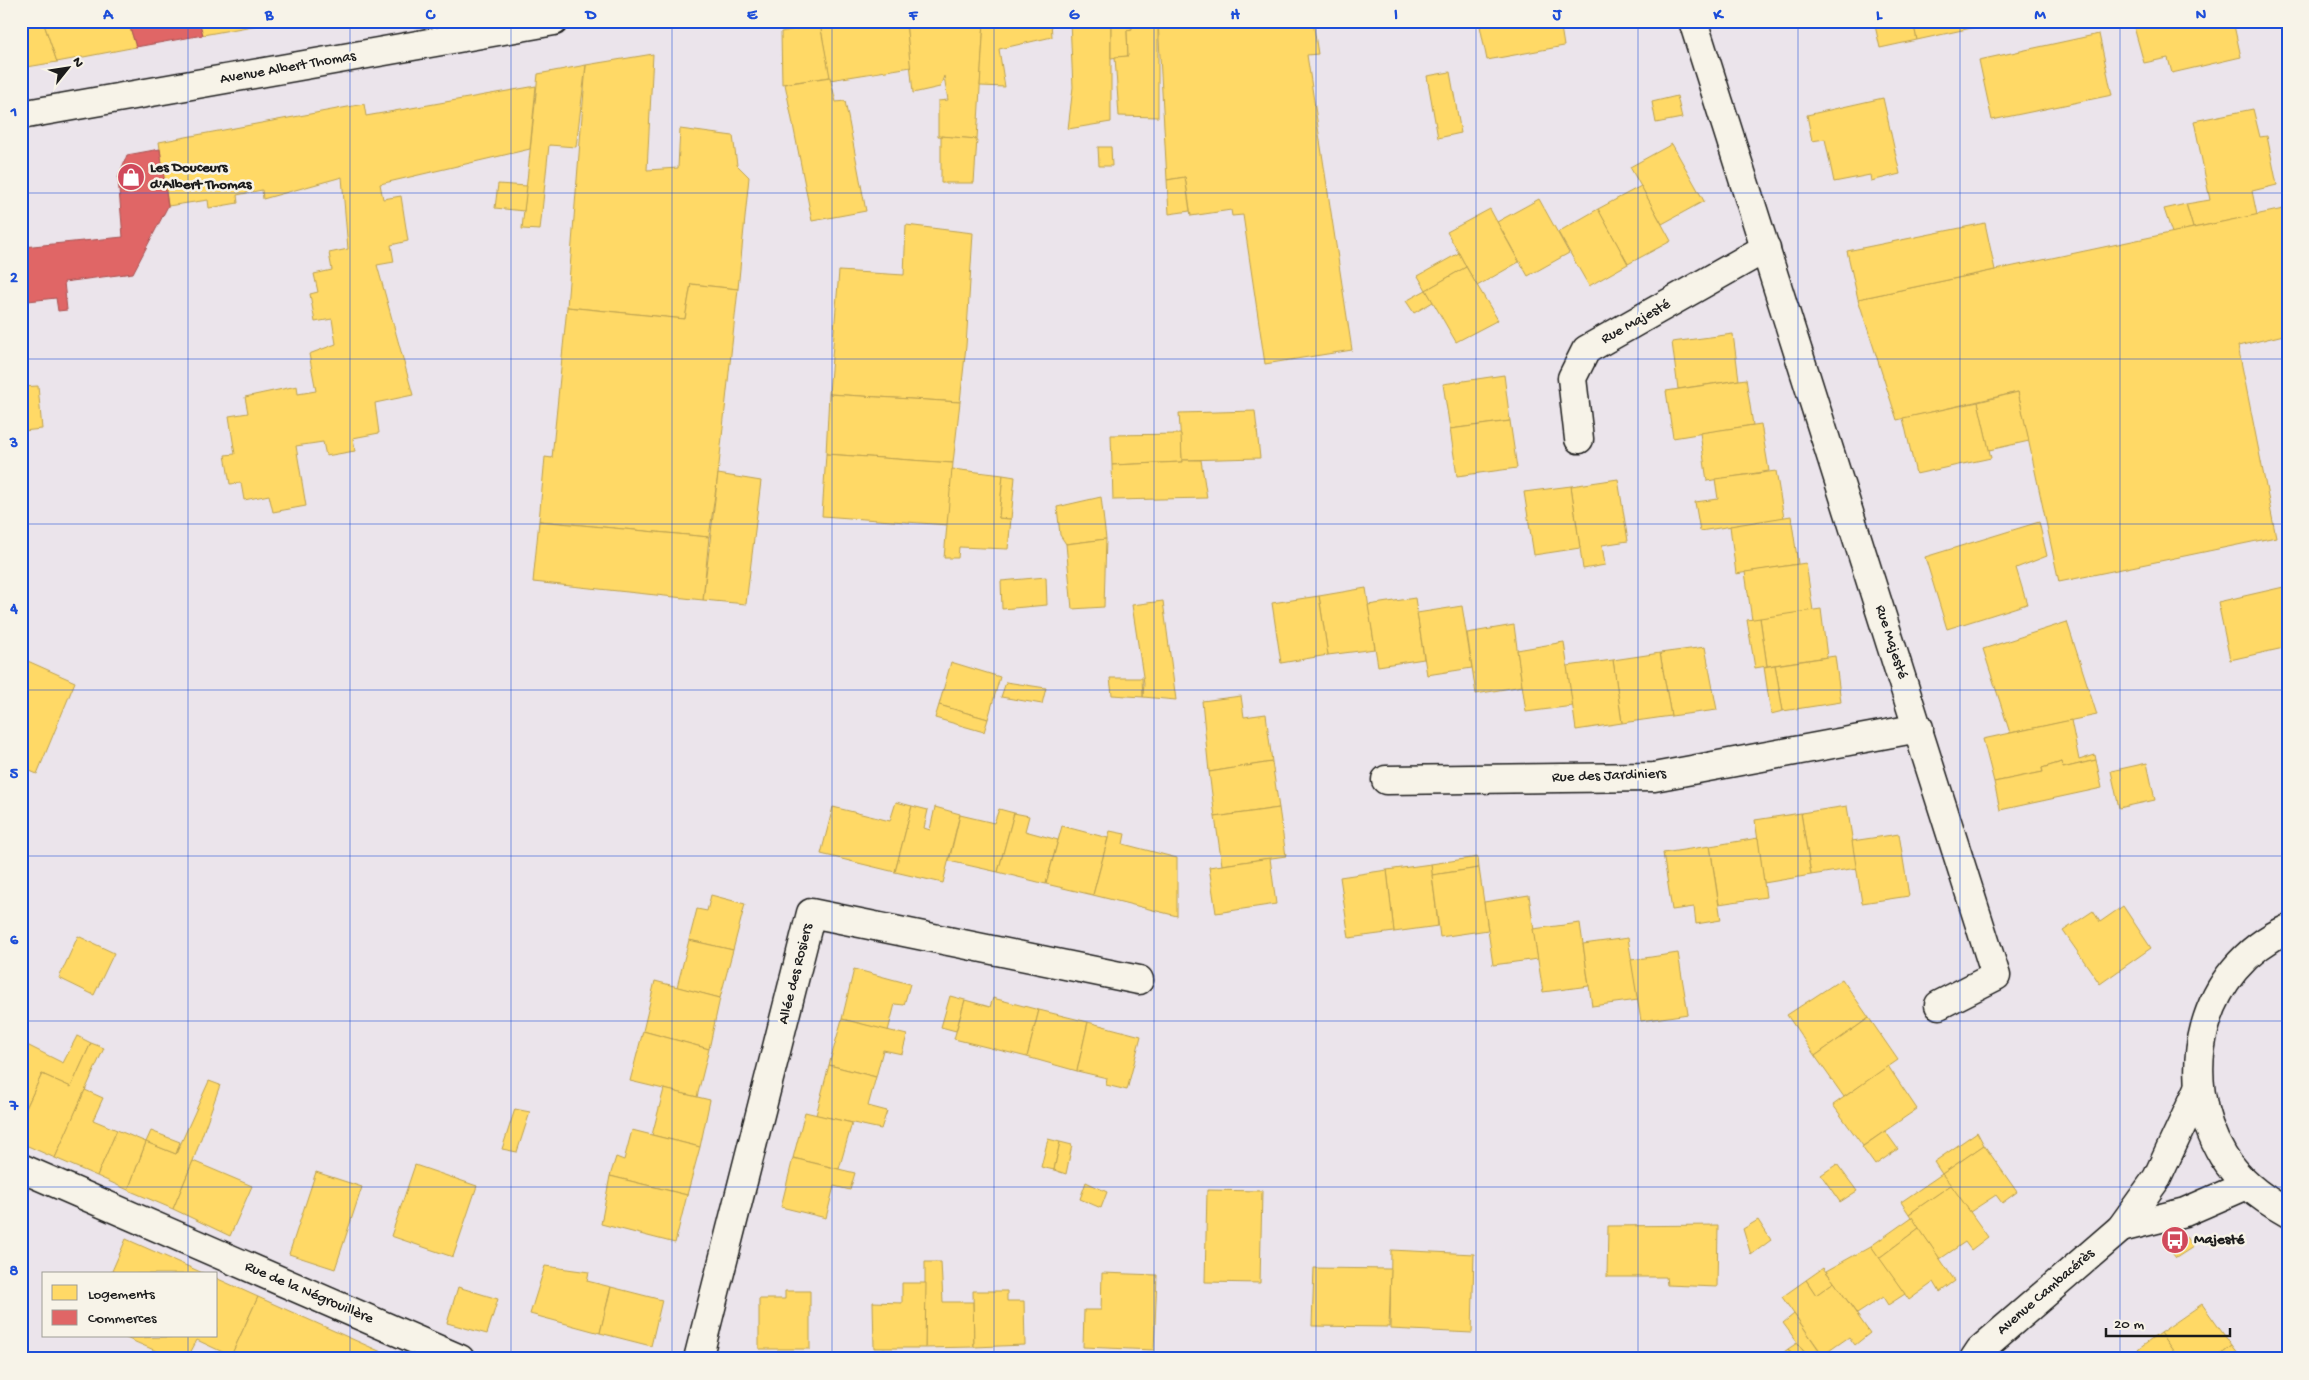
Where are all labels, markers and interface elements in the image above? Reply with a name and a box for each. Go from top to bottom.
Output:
text: A [102,7,114,26]
text: B [264,7,274,26]
text: C [425,7,436,26]
text: D [584,7,597,26]
text: E [747,7,758,26]
text: F [908,7,919,26]
text: G [1069,7,1080,26]
text: H [1230,7,1240,26]
text: I [1394,7,1398,26]
text: J [1552,7,1563,26]
text: K [1713,7,1725,26]
text: L [1876,7,1883,26]
text: M [2034,7,2046,26]
text: N [2196,7,2207,26]
north arrow [42,42,92,92]
street label: Avenue Albert Thomas [219,47,358,89]
text: N [67,55,87,71]
text: 1 [10,104,17,123]
place label: Les Douceurs d'Albert Thomas [150,159,253,194]
shop icon: Les Douceurs d'Albert Thomas [116,162,146,192]
text: 2 [10,270,18,289]
street label: Rue Majesté [1598,295,1674,348]
text: 3 [9,435,18,454]
text: 4 [9,601,18,620]
street label: Rue Majesté [1871,603,1911,681]
street label: Rue des Jardiniers [1552,765,1667,787]
text: 5 [10,766,19,785]
street label: Allée des Rosiers [775,921,817,1026]
text: 6 [10,932,19,951]
text: 7 [9,1098,19,1117]
bus stop icon: Majesté [2160,1225,2190,1255]
place label: Majesté [2194,1231,2245,1249]
street label: Avenue Cambacérès [1994,1244,2099,1339]
street label: Rue de la Négrouillère [242,1258,376,1328]
text: 8 [10,1263,19,1282]
legend [42,1272,218,1338]
text: Logements [88,1286,155,1304]
scale bar [2106,1305,2230,1337]
text: Commerces [88,1310,157,1328]
text: 20 m [2114,1316,2144,1334]

